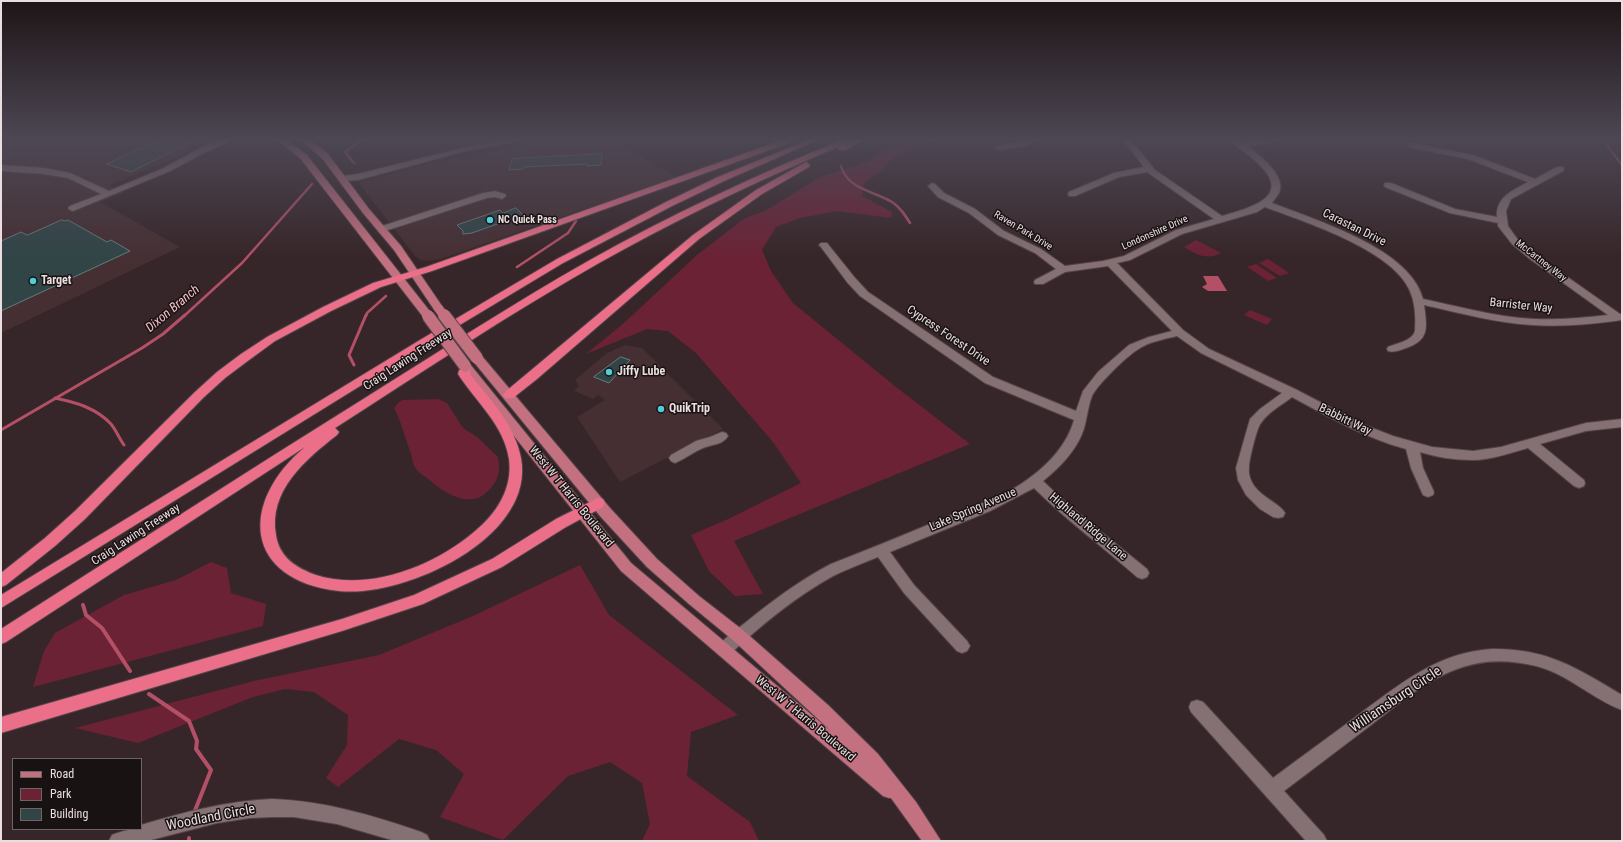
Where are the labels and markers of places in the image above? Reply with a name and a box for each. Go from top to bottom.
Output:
place label: NC Quick Pass [498,214,557,226]
marker: NC Quick Pass [485,215,495,225]
place label: Target [41,274,72,288]
marker: Target [28,276,38,286]
place label: Jiffy Lube [617,365,665,379]
marker: Jiffy Lube [604,367,614,377]
place label: QuikTrip [669,402,710,416]
marker: QuikTrip [656,404,666,414]

